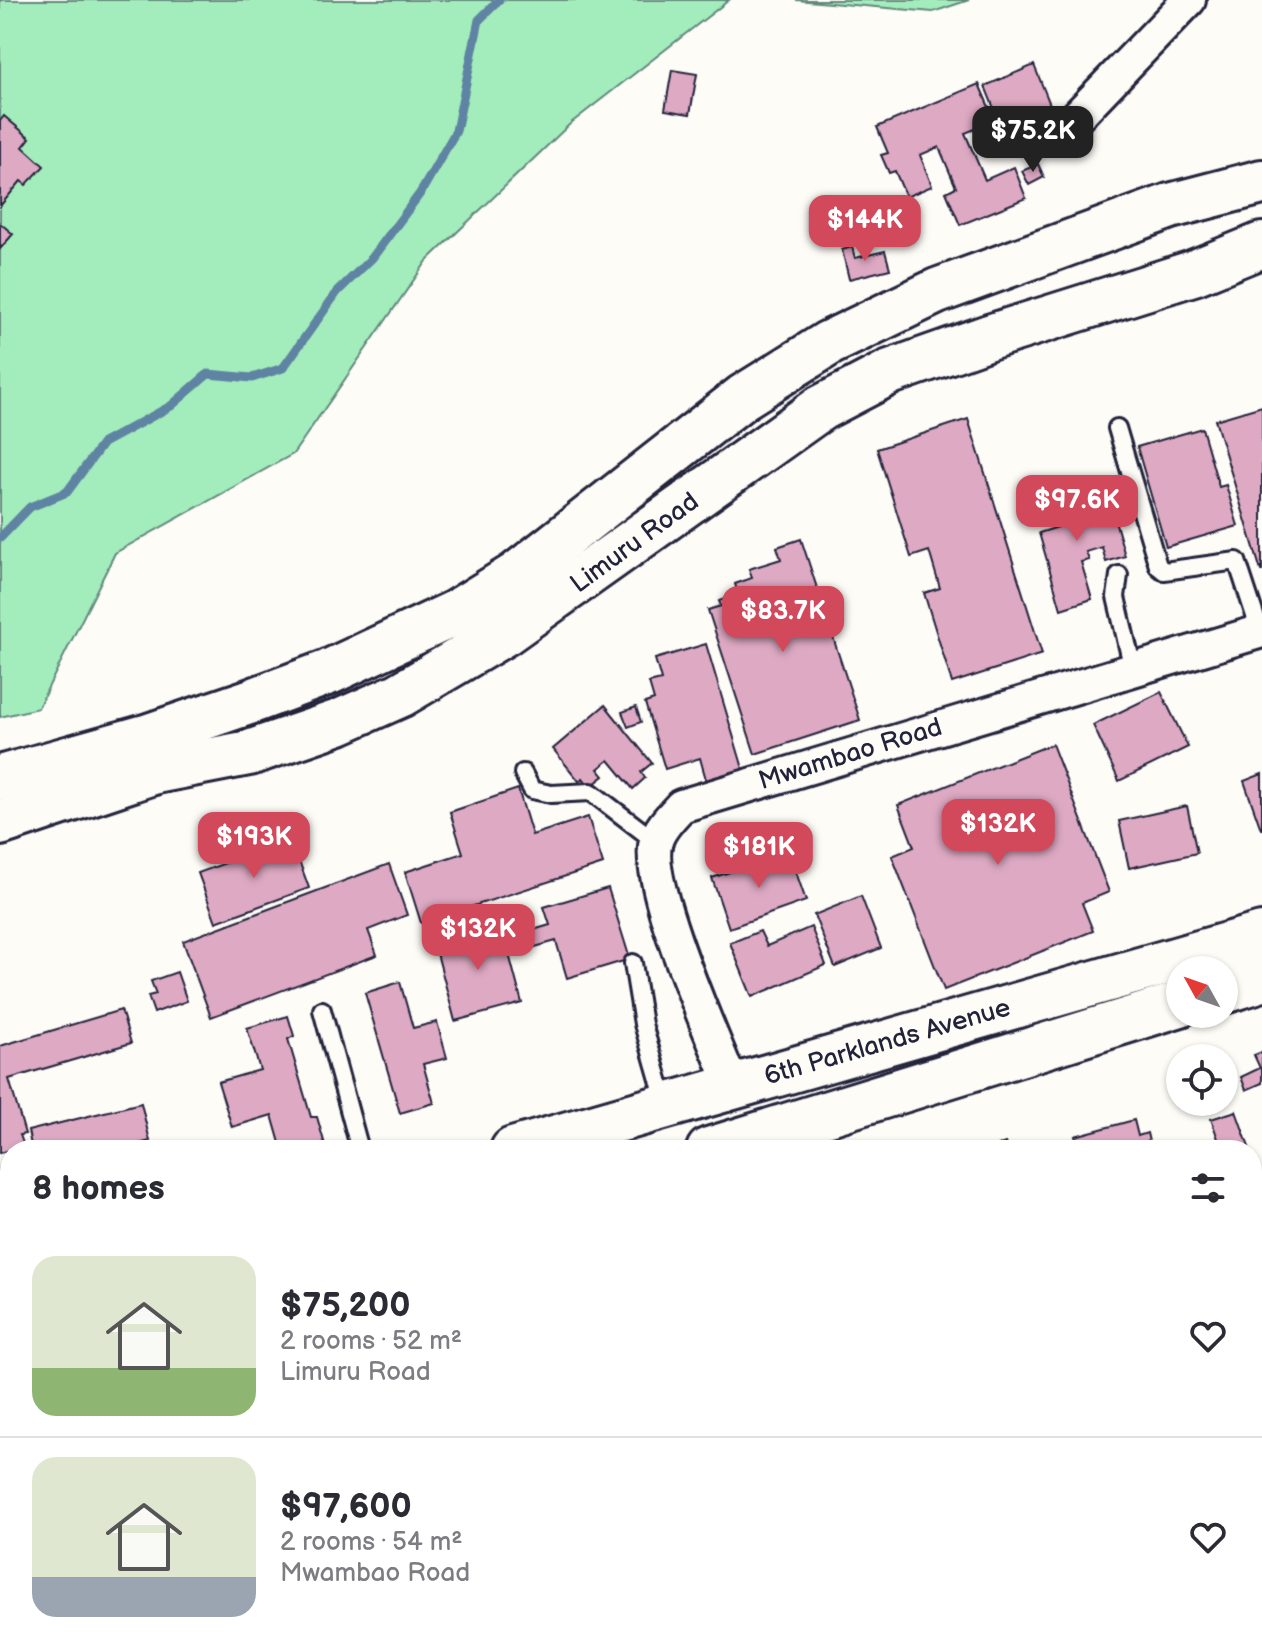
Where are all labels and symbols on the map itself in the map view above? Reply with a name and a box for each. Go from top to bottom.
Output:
pin: $75.2K [968,106,1098,174]
pin: $144K [809,195,921,263]
pin: $97.6K [1012,475,1142,543]
street label: Limuru Road [565,486,705,600]
pin: $83.7K [718,586,848,654]
street label: Mwambao Road [755,712,946,797]
pin: $132K [942,799,1054,867]
pin: $193K [198,812,310,880]
pin: $181K [703,822,815,890]
pin: $132K [422,904,534,972]
north arrow [1166,956,1238,1028]
street label: 6th Parklands Avenue [761,992,1014,1092]

